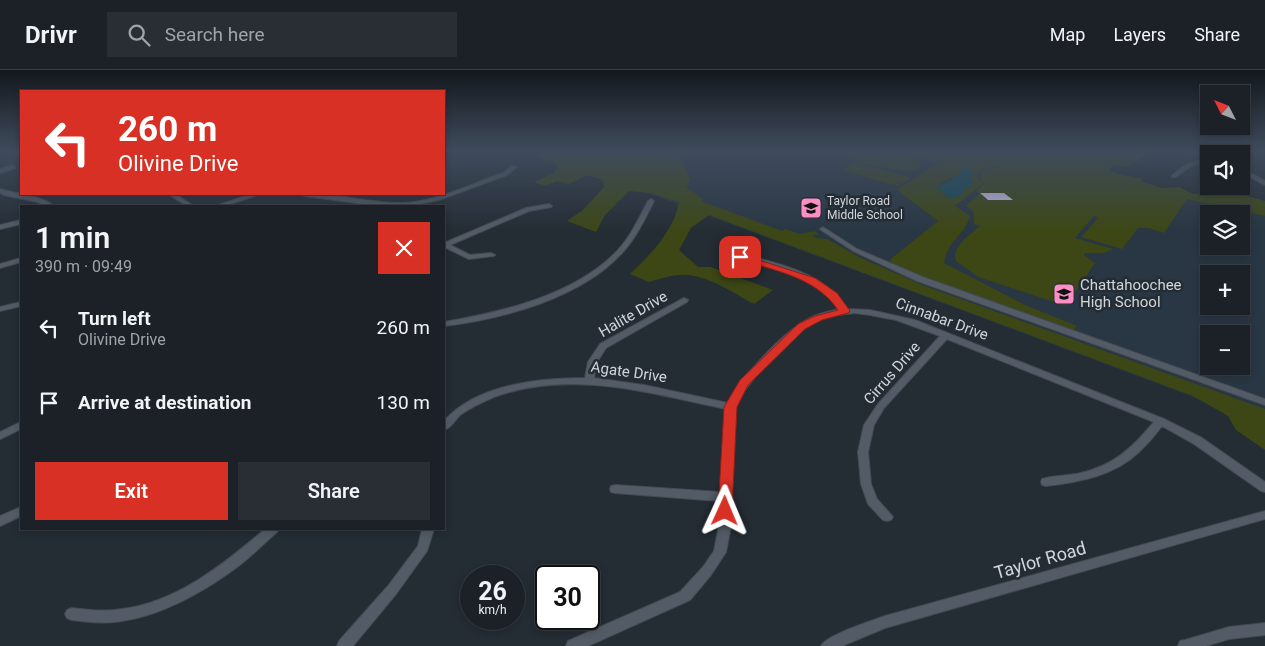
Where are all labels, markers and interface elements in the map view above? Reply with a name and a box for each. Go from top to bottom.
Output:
search box [107,12,457,57]
text: Drivr [25,21,77,49]
icon: search [125,21,153,49]
text: Search here [165,23,265,46]
text: Map [1050,24,1085,45]
text: Layers [1113,24,1166,45]
text: Share [1194,24,1240,45]
north arrow [1200,85,1250,135]
map controls [1200,85,1250,375]
text: 260 m [118,109,217,150]
icon: left [35,110,100,175]
button: sound [1200,145,1250,195]
text: Olivine Drive [118,151,239,176]
place label: Taylor Road Middle School [827,194,903,222]
school or university icon: Taylor Road Middle School [799,196,823,220]
button: layers [1200,205,1250,255]
text: 1 min [35,220,110,255]
button: close [378,222,430,274]
pin [719,236,761,278]
icon: arrive [726,243,754,271]
text: 390 m · 09:49 [35,257,132,276]
button: + [1200,265,1250,315]
place label: Chattahoochee High School [1080,276,1182,311]
school or university icon: Chattahoochee High School [1052,282,1076,306]
street label: Halite Drive [595,287,671,341]
street label: Cinnabar Drive [893,294,991,344]
text: Turn left [78,307,151,330]
icon: left [35,314,63,342]
text: 260 m [377,316,430,339]
button: − [1200,325,1250,375]
text: Olivine Drive [78,330,166,349]
street label: Cirrus Drive [860,338,924,408]
street label: Agate Drive [590,358,668,386]
icon: arrive [35,389,63,417]
text: Arrive at destination [78,391,251,414]
text: 130 m [377,391,430,414]
button: Exit [35,462,228,520]
button: Share [238,462,430,520]
position arrow [698,484,750,536]
street label: Taylor Road [992,537,1088,583]
speed limit sign: 30 [535,565,600,630]
text: 26 [478,577,507,606]
text: km/h [478,603,507,617]

